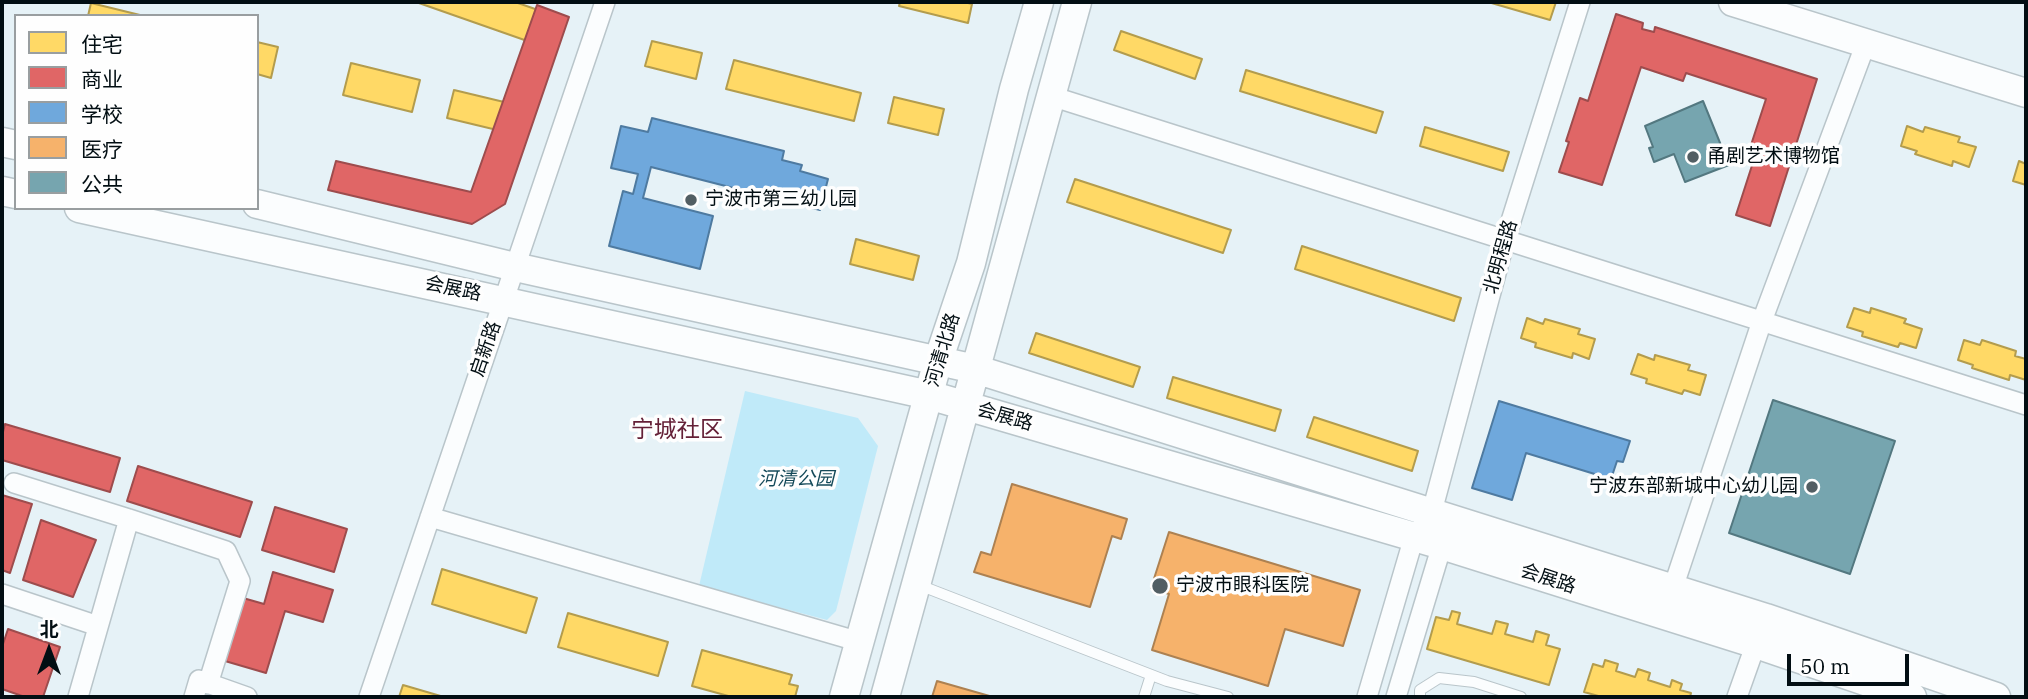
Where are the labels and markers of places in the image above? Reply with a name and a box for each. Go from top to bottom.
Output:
place label: 甬剧艺术博物馆 [1707,146,1840,168]
marker: 甬剧艺术博物馆 [1685,149,1701,165]
place label: 宁波市第三幼儿园 [705,189,857,211]
marker: 宁波市第三幼儿园 [683,192,699,208]
place label: 宁波东部新城中心幼儿园 [1589,476,1798,498]
marker: 宁波东部新城中心幼儿园 [1804,479,1820,495]
place label: 宁波市眼科医院 [1176,575,1309,597]
marker: 宁波市眼科医院 [1150,576,1170,596]

